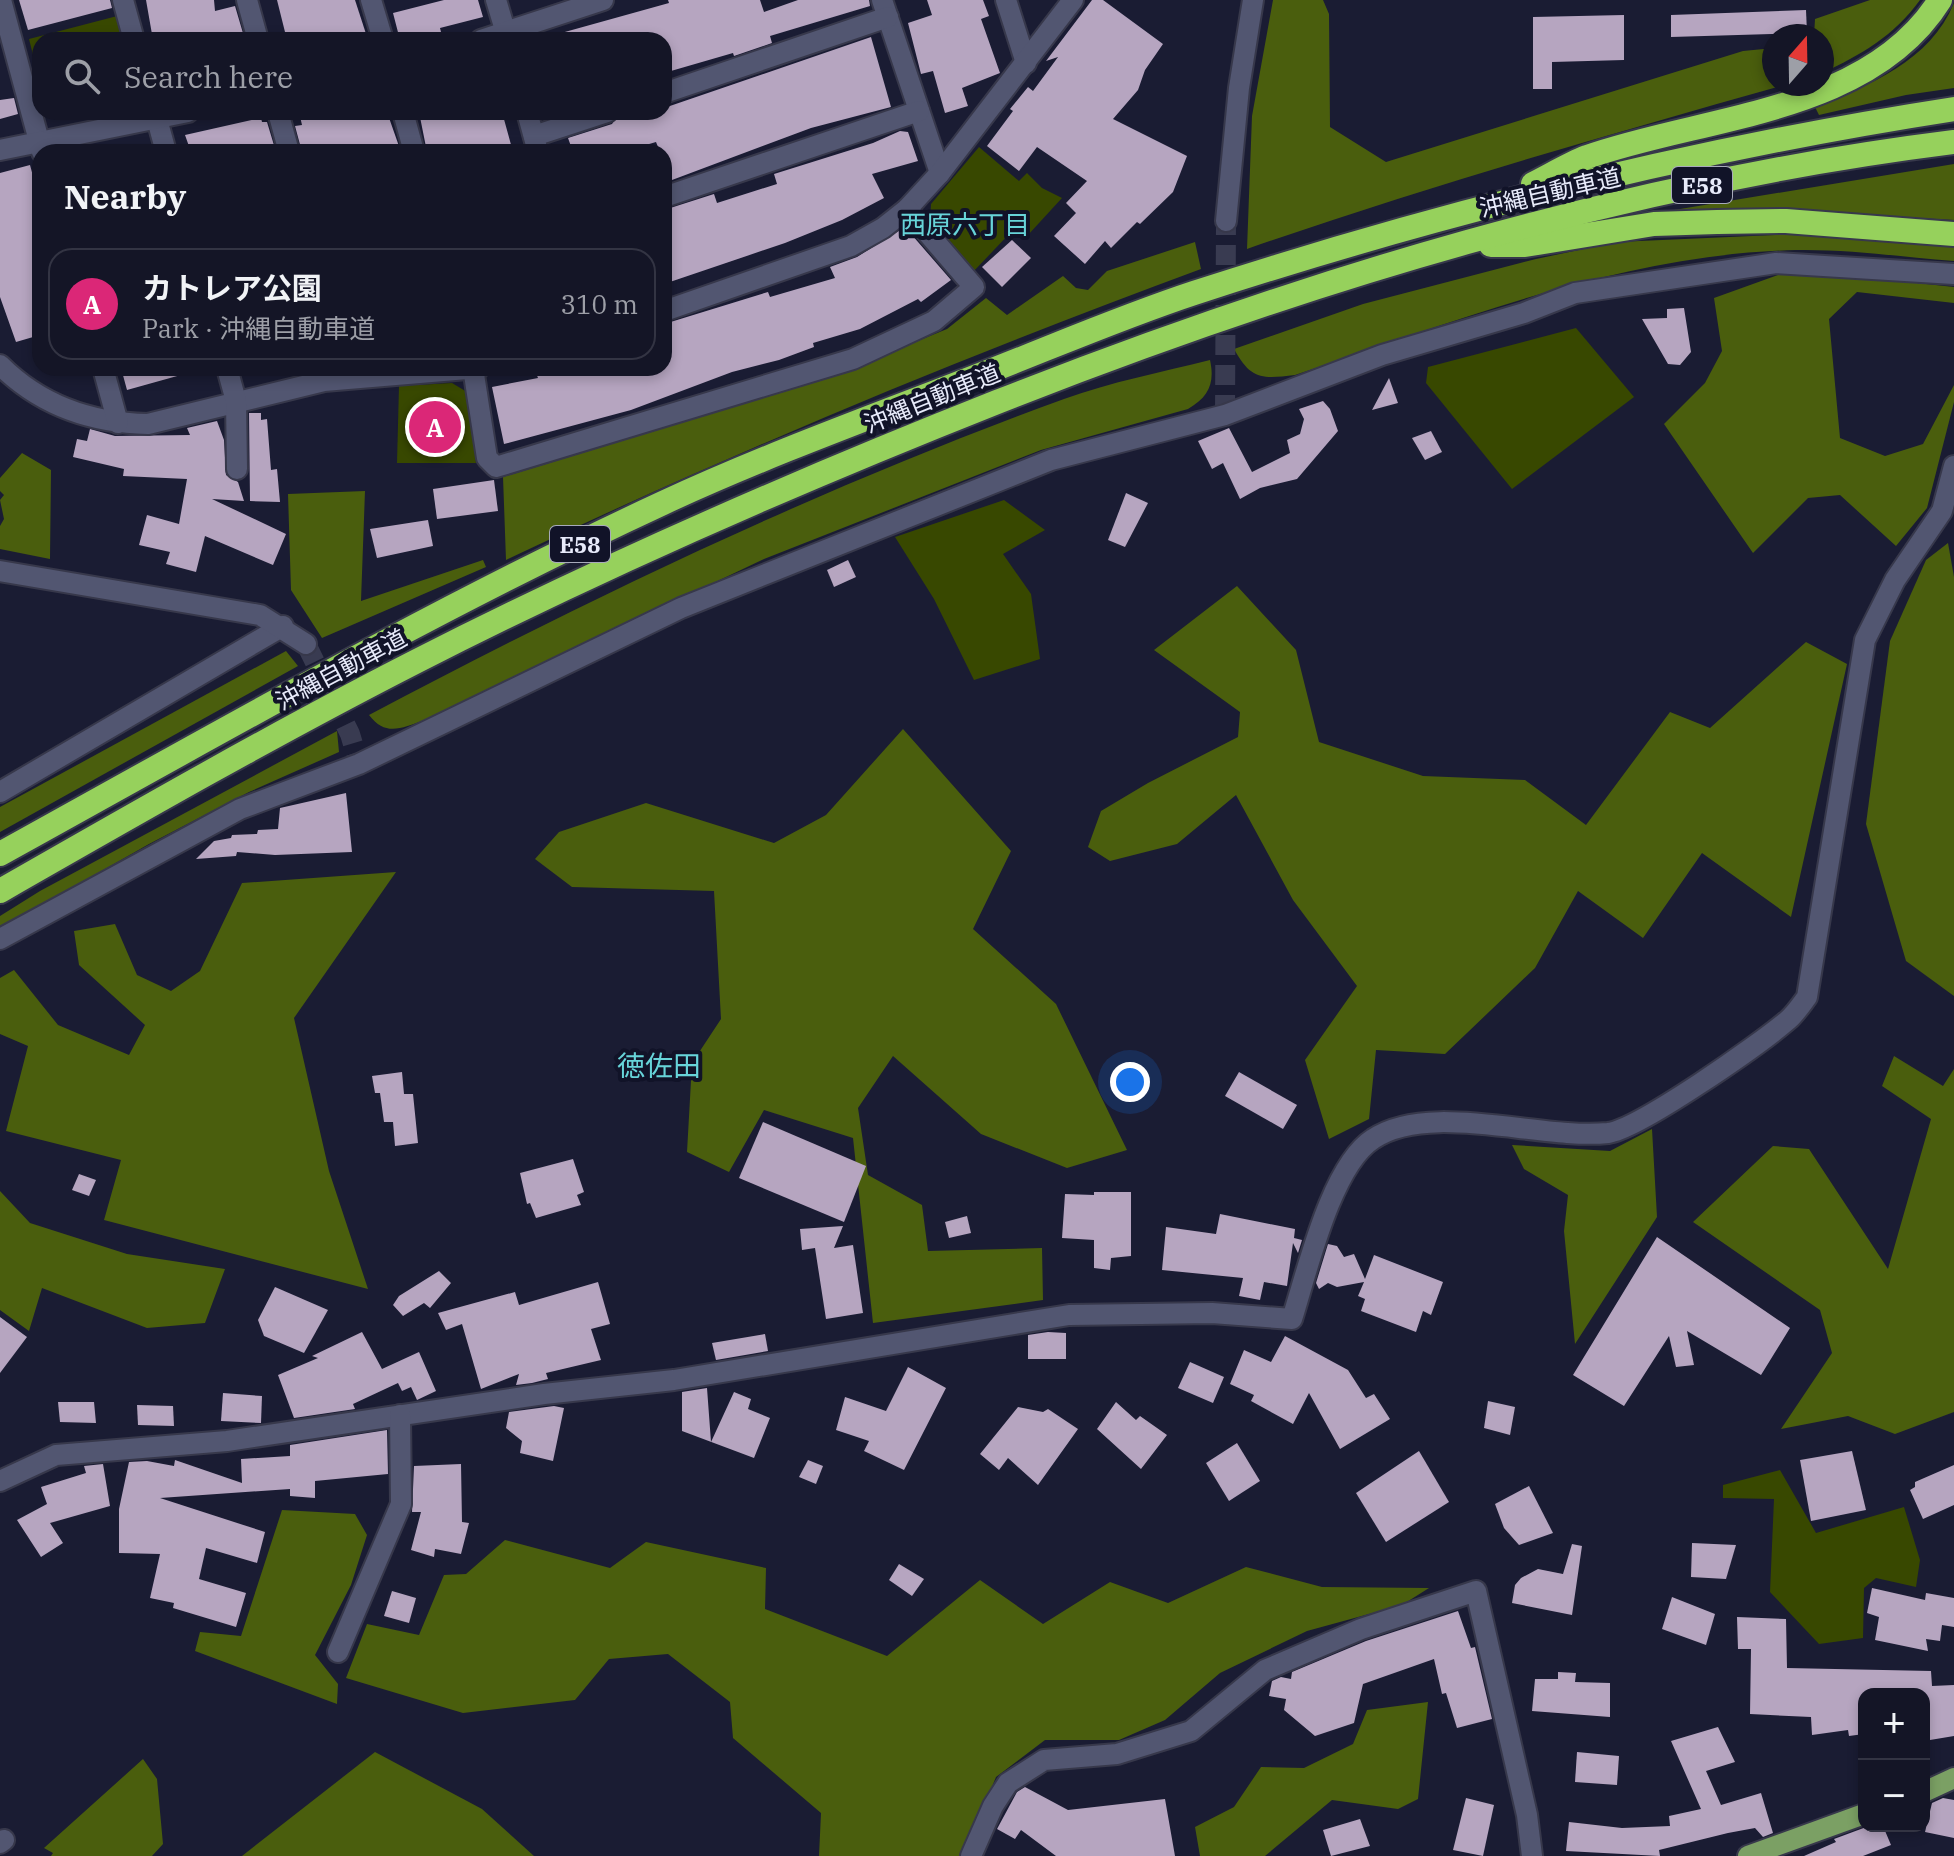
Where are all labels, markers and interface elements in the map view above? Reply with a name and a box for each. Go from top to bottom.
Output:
north arrow [1762,24,1834,96]
search box [32,32,672,120]
icon: search [60,54,104,98]
text: Search here [124,57,293,96]
street label: 沖縄自動車道 [1476,160,1624,224]
road number: E58 [1672,167,1732,203]
text: Nearby [64,174,186,218]
district label: 西原六丁目 [900,207,1030,241]
text: カトレア公園 [142,268,322,307]
text: A [83,287,101,321]
text: 310 m [560,287,638,321]
text: Park · 沖縄自動車道 [142,311,375,345]
street label: 沖縄自動車道 [859,356,1005,440]
pin: A [409,397,461,457]
road number: E58 [550,526,610,562]
street label: 沖縄自動車道 [270,621,412,717]
district label: 徳佐田 [617,1047,701,1084]
your location [1110,1062,1150,1102]
map controls [1858,1688,1930,1832]
button: + [1858,1688,1930,1760]
button: − [1858,1760,1930,1832]

